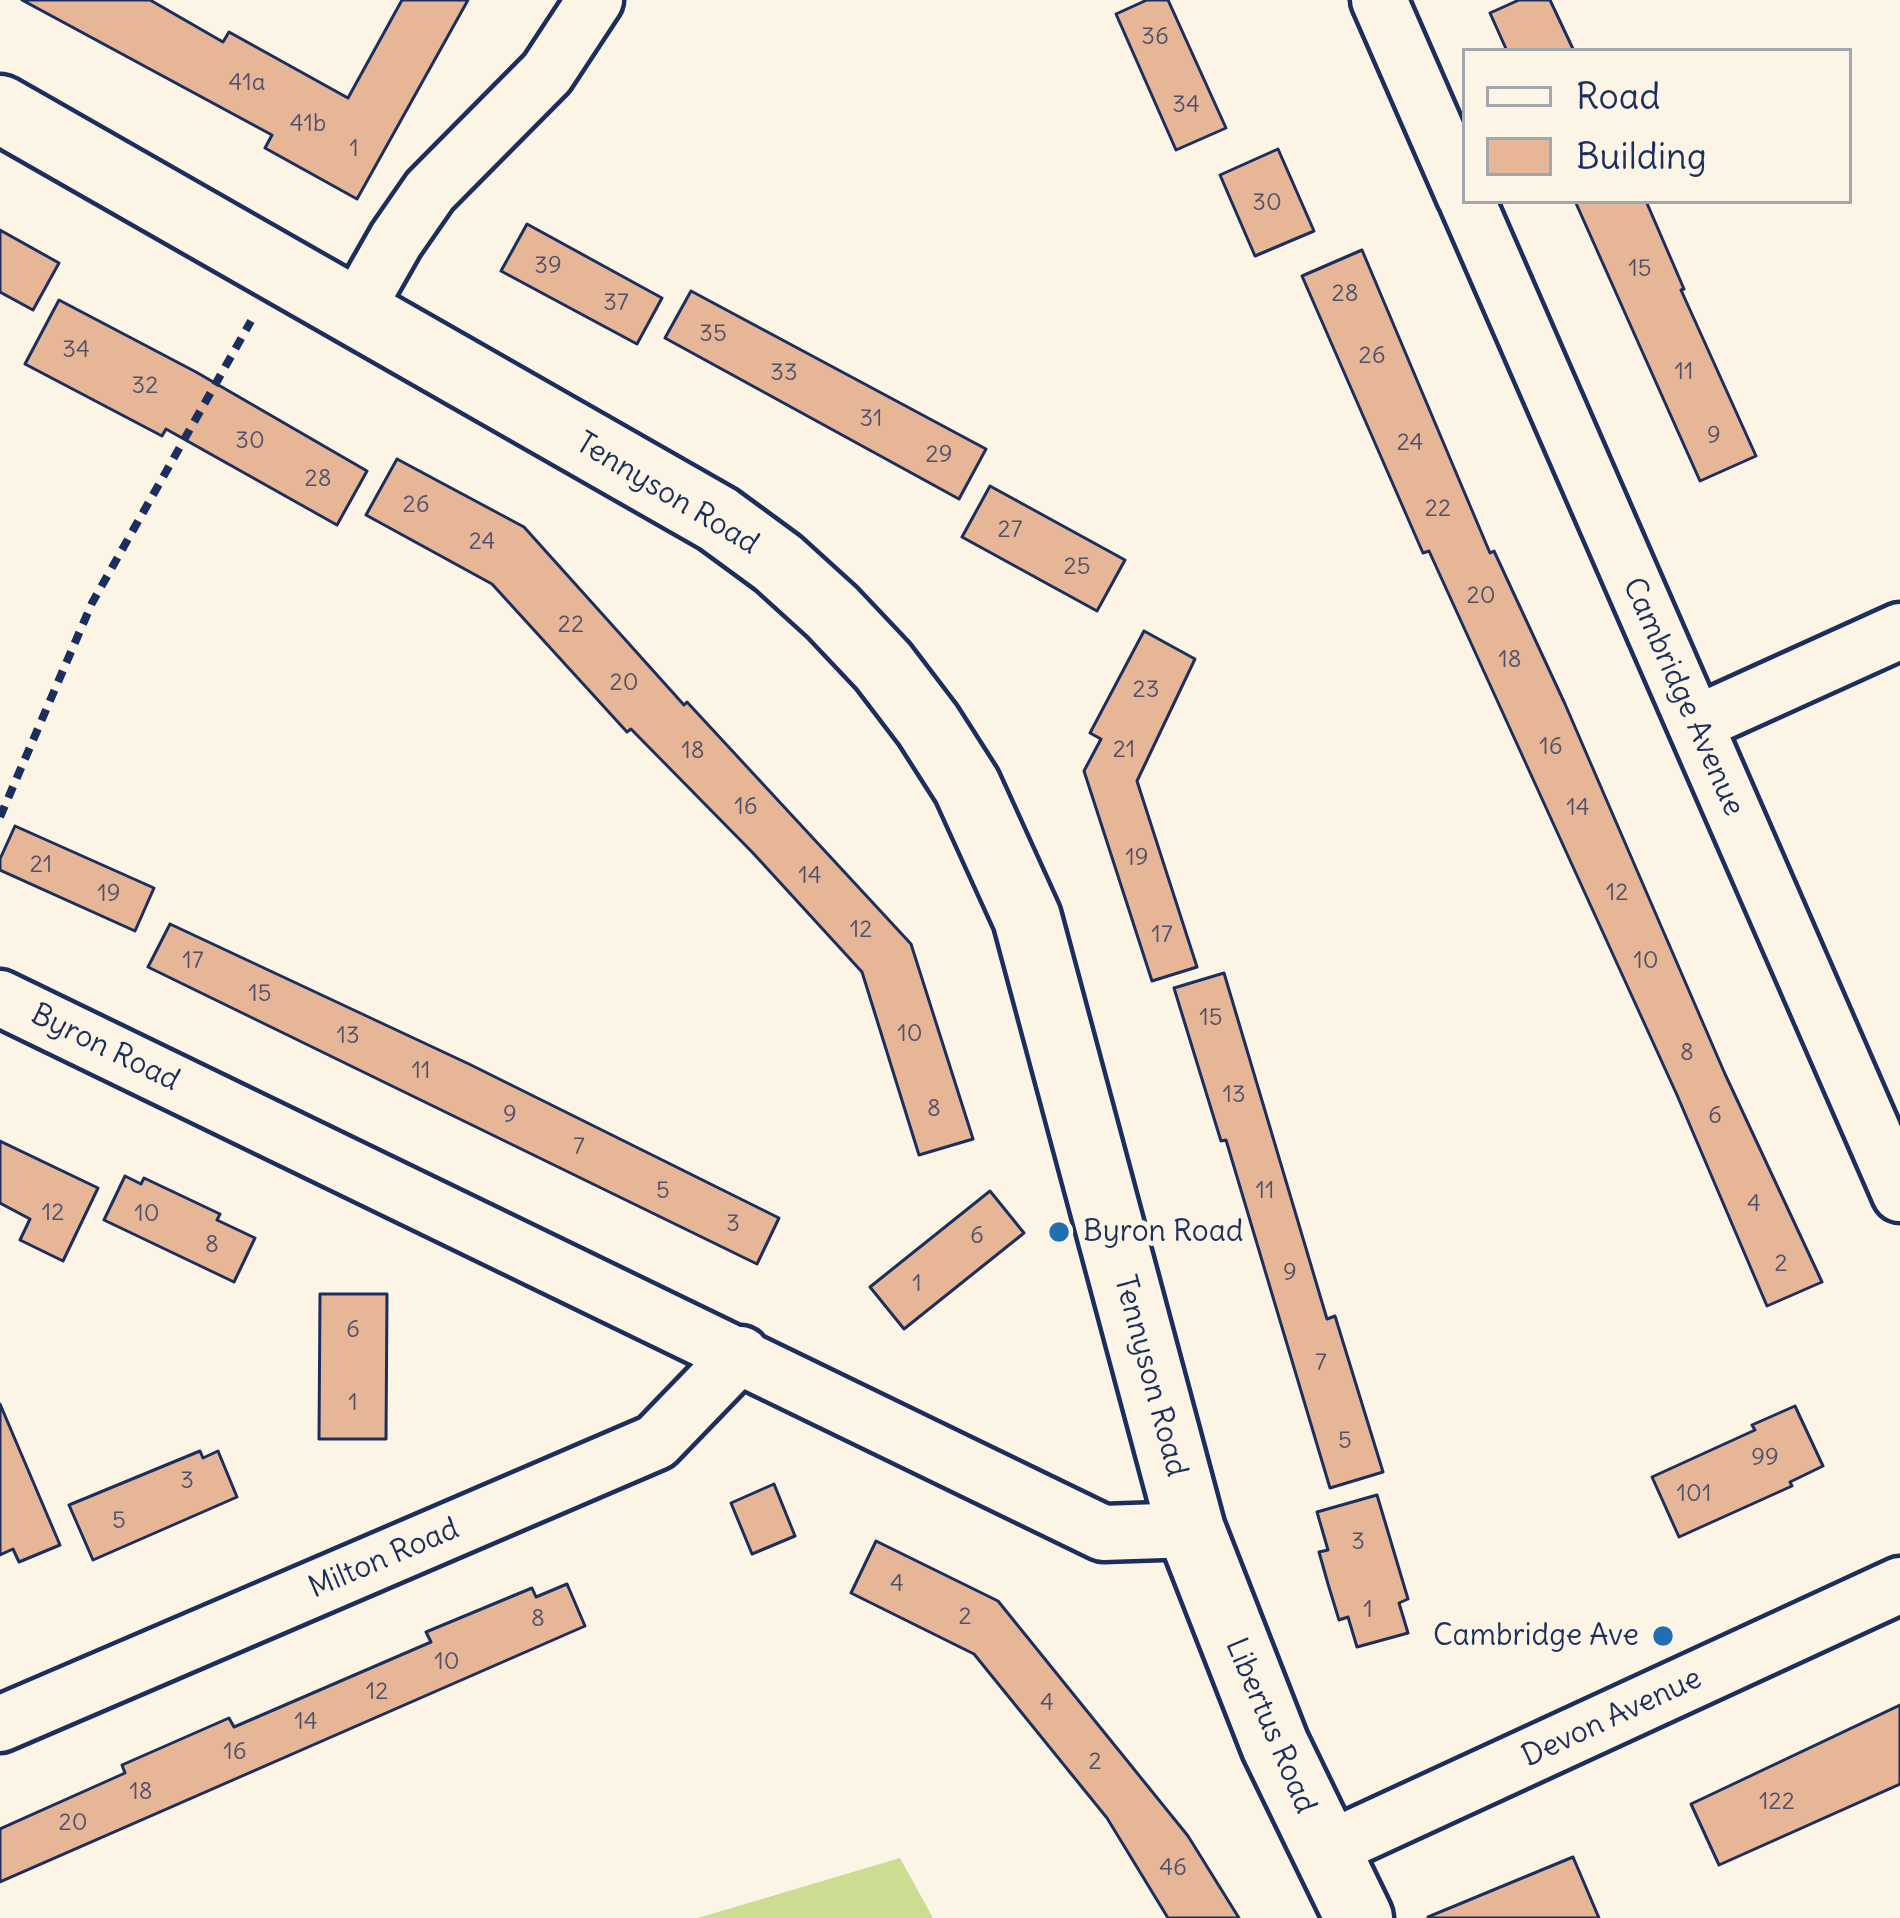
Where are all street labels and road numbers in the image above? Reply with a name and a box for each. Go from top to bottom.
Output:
street label: Tennyson Road [569,425,765,563]
street label: Cambridge Avenue [1614,572,1752,822]
street label: Byron Road [25,997,185,1099]
street label: Tennyson Road [1106,1271,1194,1481]
street label: Milton Road [304,1511,464,1607]
street label: Libertus Road [1217,1633,1323,1819]
street label: Devon Avenue [1517,1661,1707,1775]

